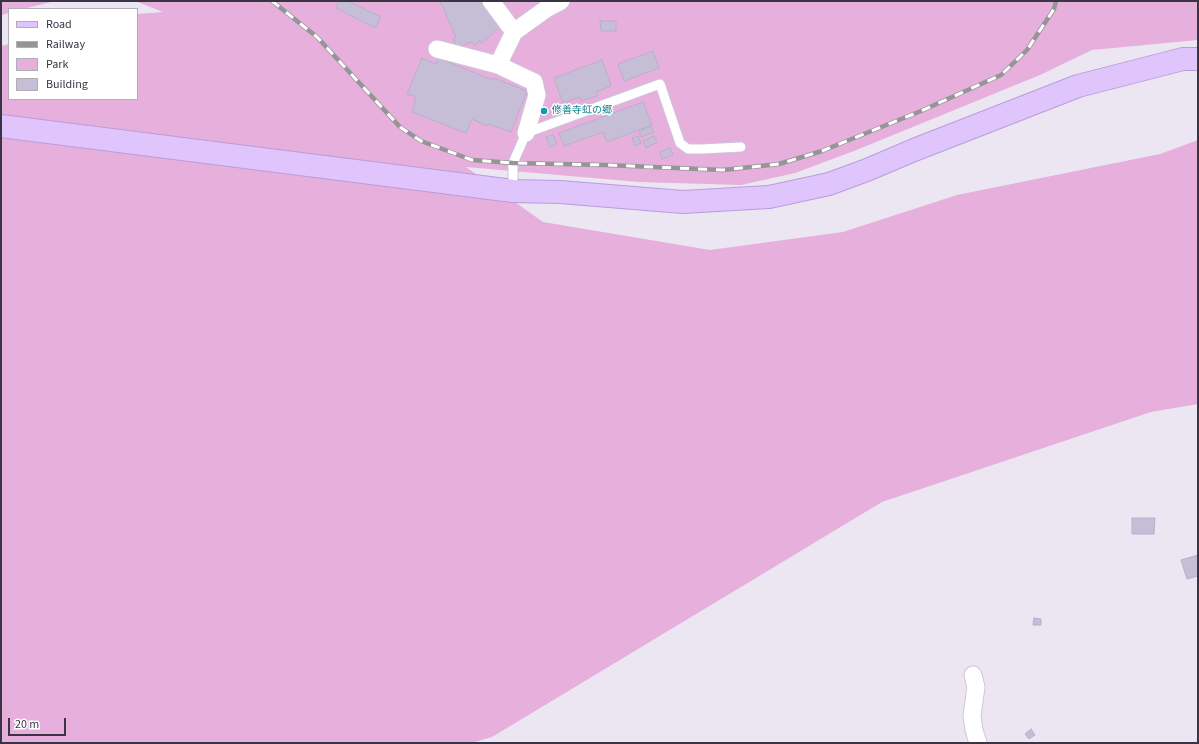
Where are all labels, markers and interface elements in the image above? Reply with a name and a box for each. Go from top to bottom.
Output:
legend [8,8,138,100]
text: Road [46,16,72,33]
text: Railway [46,36,85,53]
text: Park [46,56,68,73]
text: Building [46,76,88,93]
place label: 修善寺虹の郷 [552,105,612,117]
marker: 修善寺虹の郷 [539,106,549,116]
scale bar [10,710,68,736]
text: 20 m [15,716,39,733]

